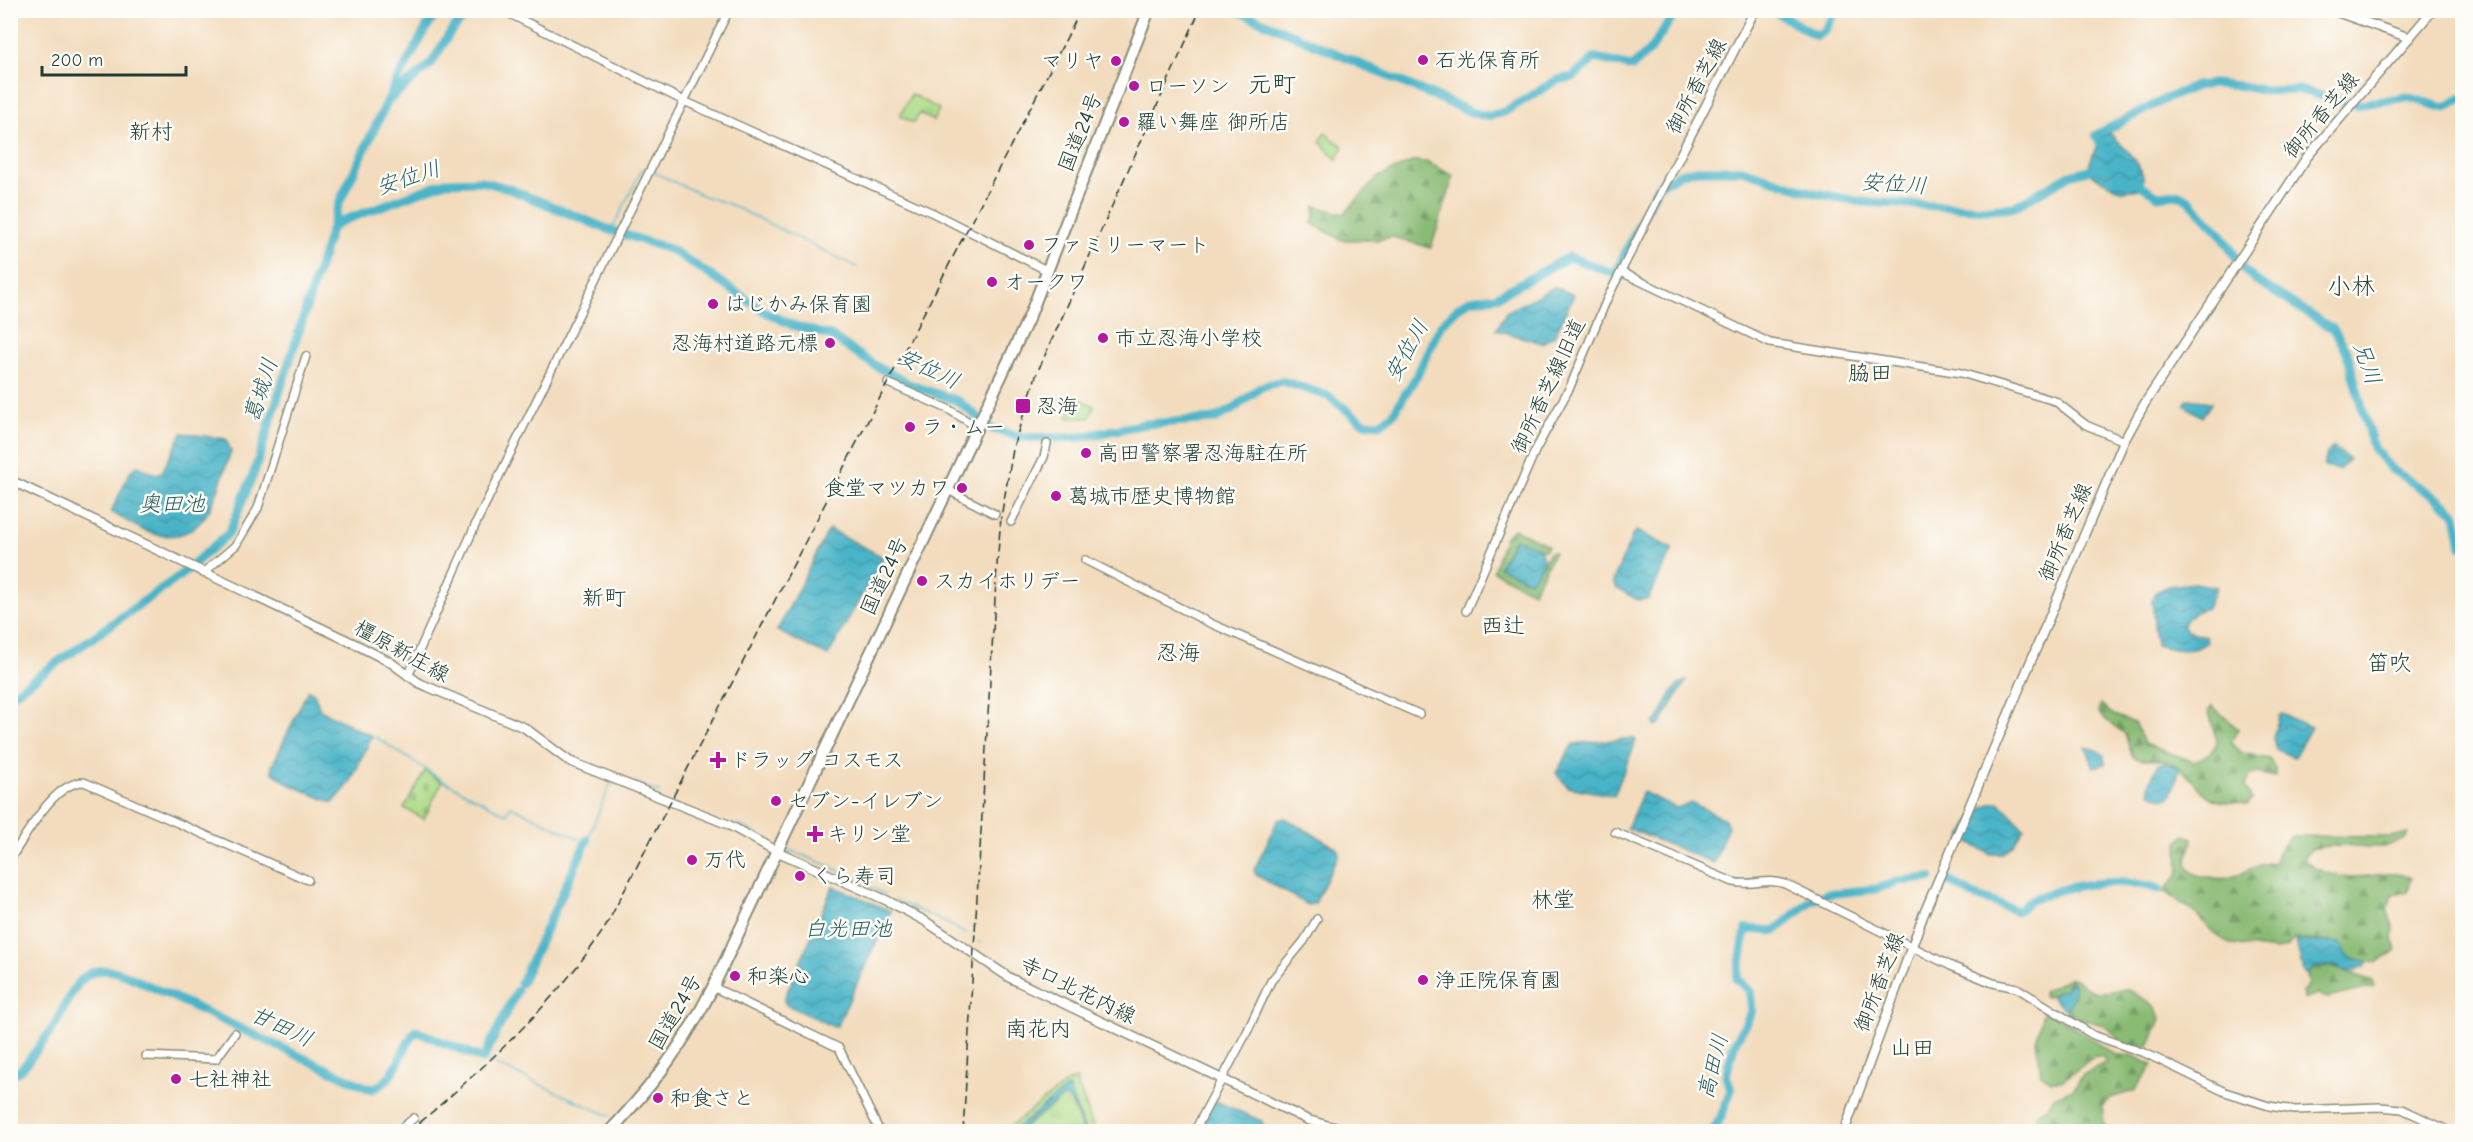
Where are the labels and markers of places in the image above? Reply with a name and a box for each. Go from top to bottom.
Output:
place label: 石光保育所 [1435,48,1540,72]
place label: マリヤ [1041,49,1104,73]
marker: 石光保育所 [1416,53,1430,67]
marker: マリヤ [1109,54,1123,68]
place label: ローソン [1146,74,1230,98]
marker: ローソン [1127,79,1141,93]
place label: 羅い舞座 御所店 [1136,110,1290,134]
marker: 羅い舞座 御所店 [1117,115,1131,129]
place label: ファミリーマート [1041,233,1209,257]
marker: ファミリーマート [1022,238,1036,252]
place label: オークワ [1004,270,1088,294]
marker: オークワ [985,275,999,289]
place label: はじかみ保育園 [725,292,872,316]
marker: はじかみ保育園 [706,297,720,311]
place label: 市立忍海小学校 [1115,326,1262,350]
place label: 忍海村道路元標 [671,331,818,355]
marker: 市立忍海小学校 [1096,331,1110,345]
marker: 忍海村道路元標 [823,336,837,350]
place label: 忍海 [1036,394,1078,418]
marker: 忍海 [1014,397,1032,415]
place label: ラ・ムー [922,415,1005,439]
marker: ラ・ムー [903,420,917,434]
place label: 高田警察署忍海駐在所 [1098,441,1308,465]
marker: 高田警察署忍海駐在所 [1079,446,1093,460]
place label: 食堂マツカワ [824,476,950,500]
marker: 食堂マツカワ [955,481,969,495]
place label: 葛城市歴史博物館 [1068,484,1236,508]
marker: 葛城市歴史博物館 [1049,489,1063,503]
place label: スカイホリデー [934,569,1081,593]
marker: スカイホリデー [915,574,929,588]
place label: ドラッグ コスモス [730,748,904,772]
marker: ドラッグ コスモス [711,753,725,767]
place label: セブン-イレブン [788,789,943,813]
marker: セブン-イレブン [769,794,783,808]
place label: キリン堂 [827,822,911,846]
marker: キリン堂 [808,827,822,841]
place label: 万代 [704,848,746,872]
marker: 万代 [685,853,699,867]
place label: くら寿司 [812,864,896,888]
marker: くら寿司 [793,869,807,883]
place label: 和楽心 [747,964,810,988]
place label: 浄正院保育園 [1435,968,1561,992]
marker: 和楽心 [728,969,742,983]
marker: 浄正院保育園 [1416,973,1430,987]
place label: 七社神社 [188,1067,272,1091]
marker: 七社神社 [169,1072,183,1086]
place label: 和食さと [670,1086,754,1110]
marker: 和食さと [651,1091,665,1105]

